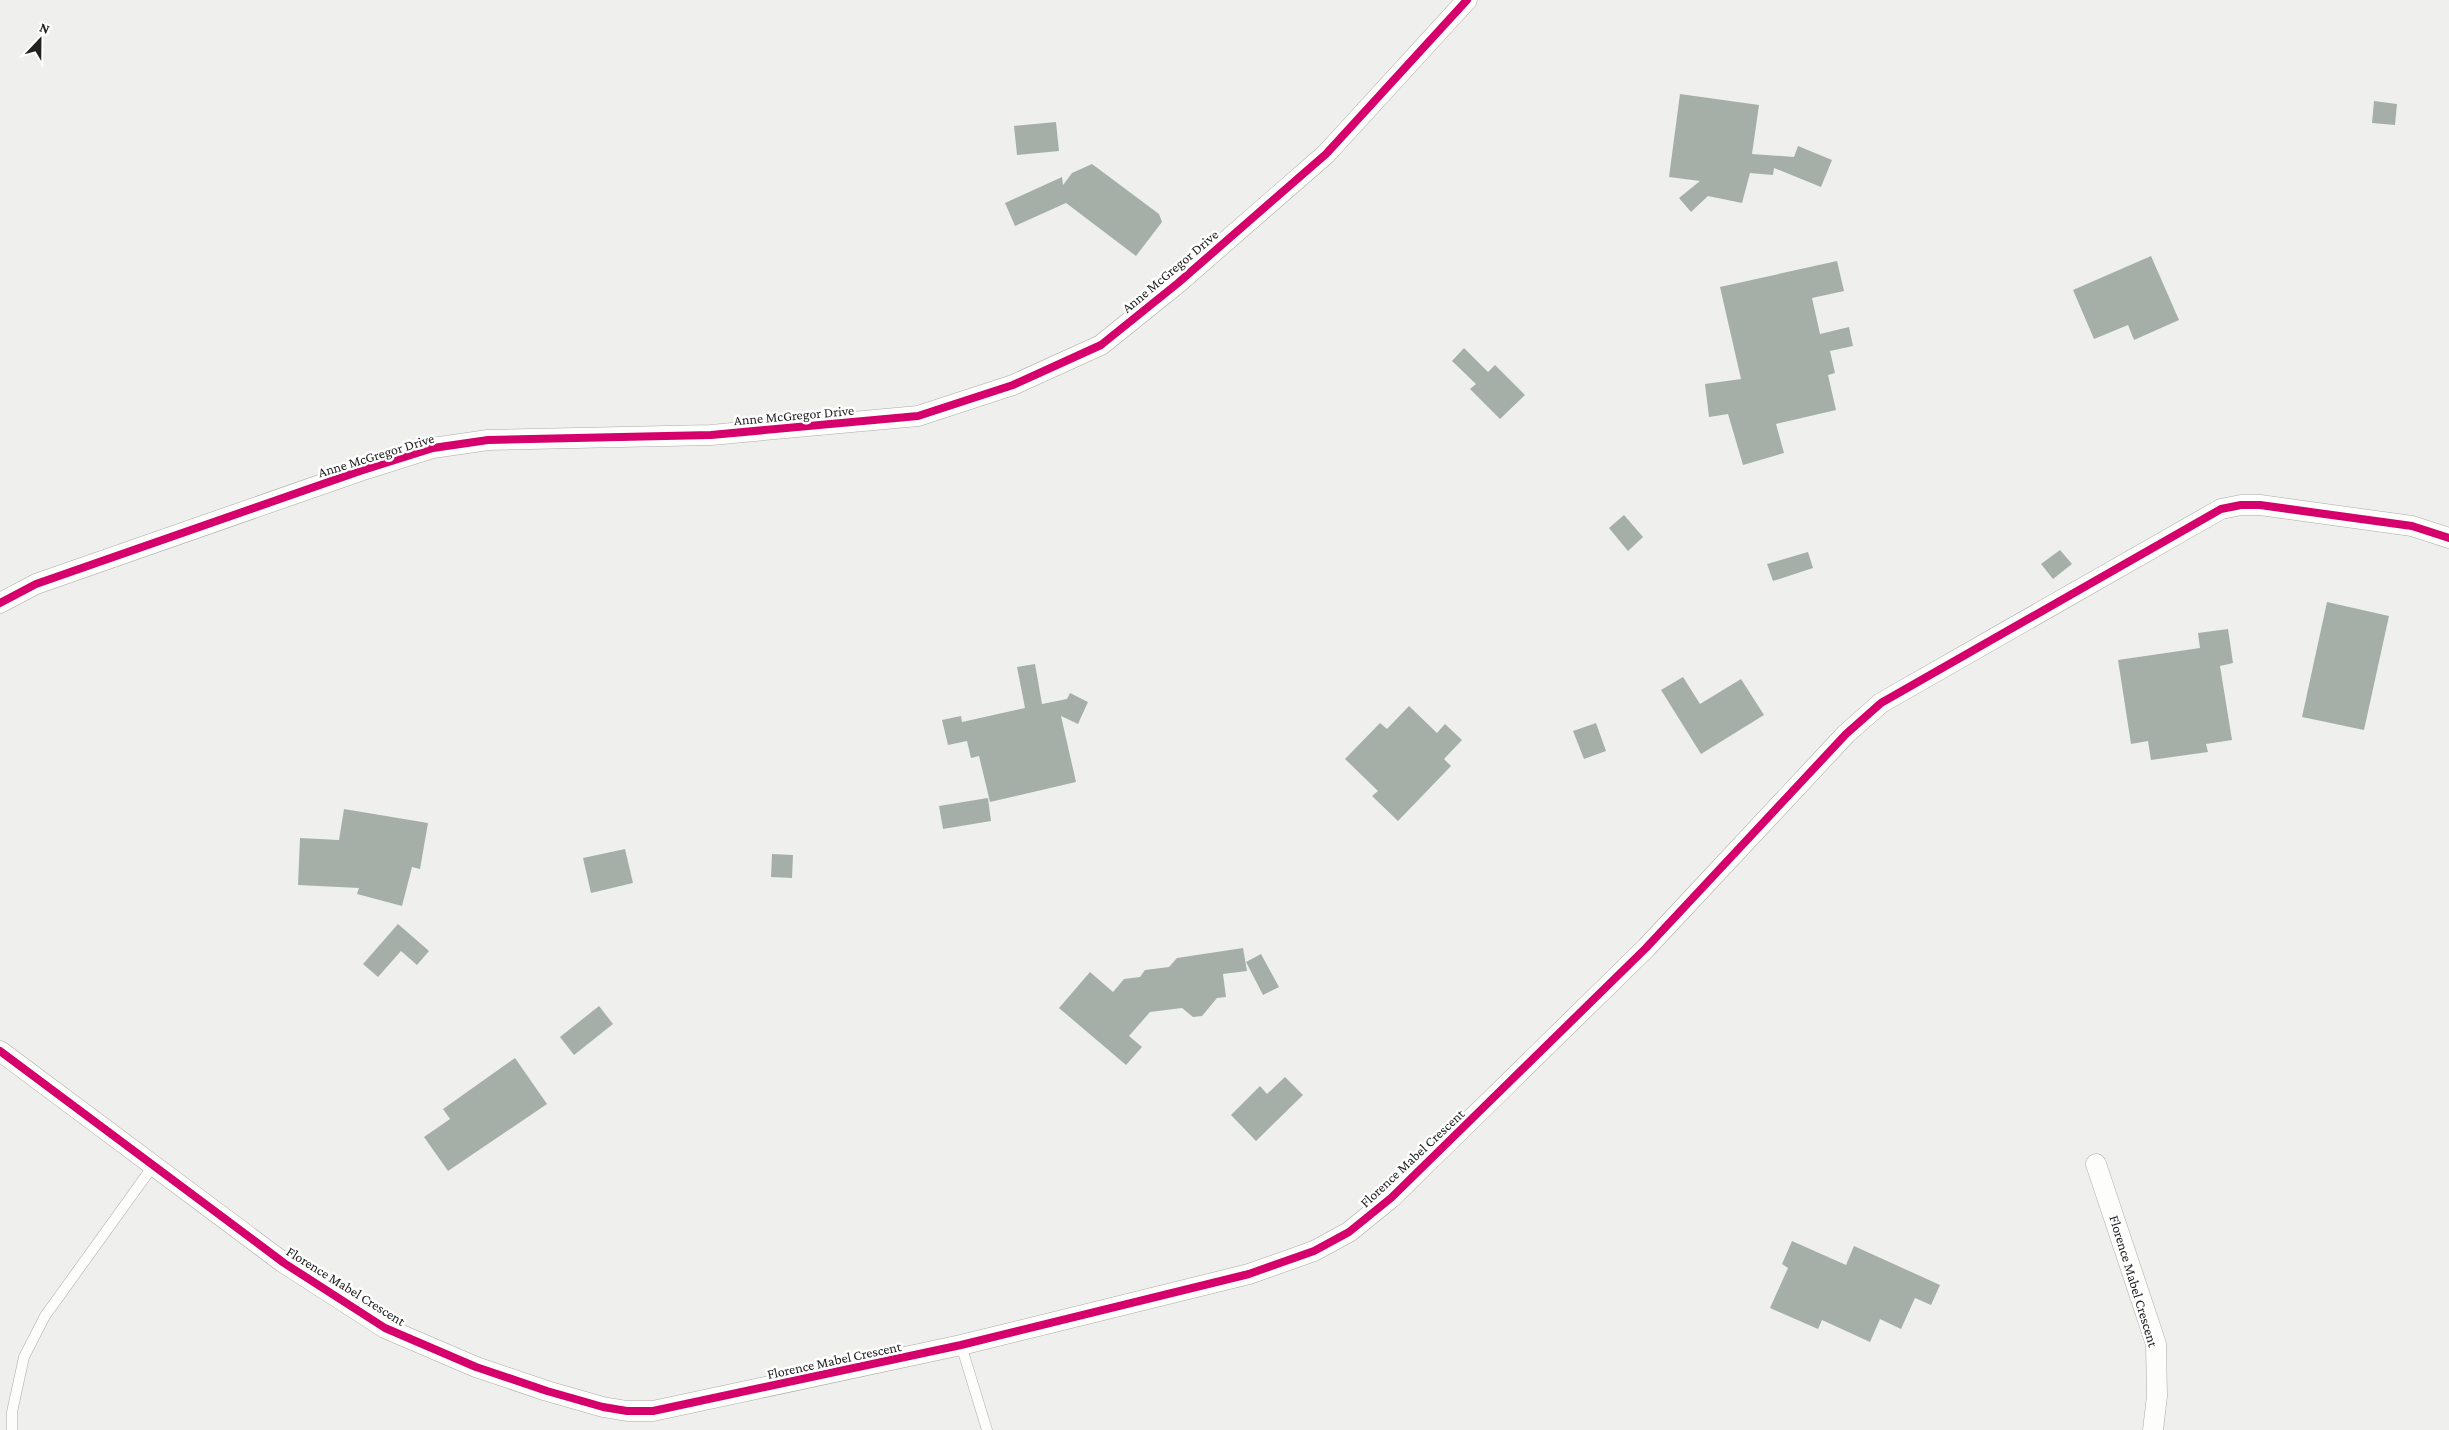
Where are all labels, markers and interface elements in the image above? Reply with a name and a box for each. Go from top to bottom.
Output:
north arrow [15,15,65,65]
text: N [37,19,53,37]
street label: Anne McGregor Drive [1119,226,1221,316]
street label: Anne McGregor Drive [733,402,855,428]
street label: Anne McGregor Drive [316,430,436,480]
street label: Florence Mabel Crescent [1357,1105,1468,1210]
street label: Florence Mabel Crescent [2106,1213,2162,1349]
street label: Florence Mabel Crescent [284,1243,409,1329]
street label: Florence Mabel Crescent [765,1338,903,1382]

